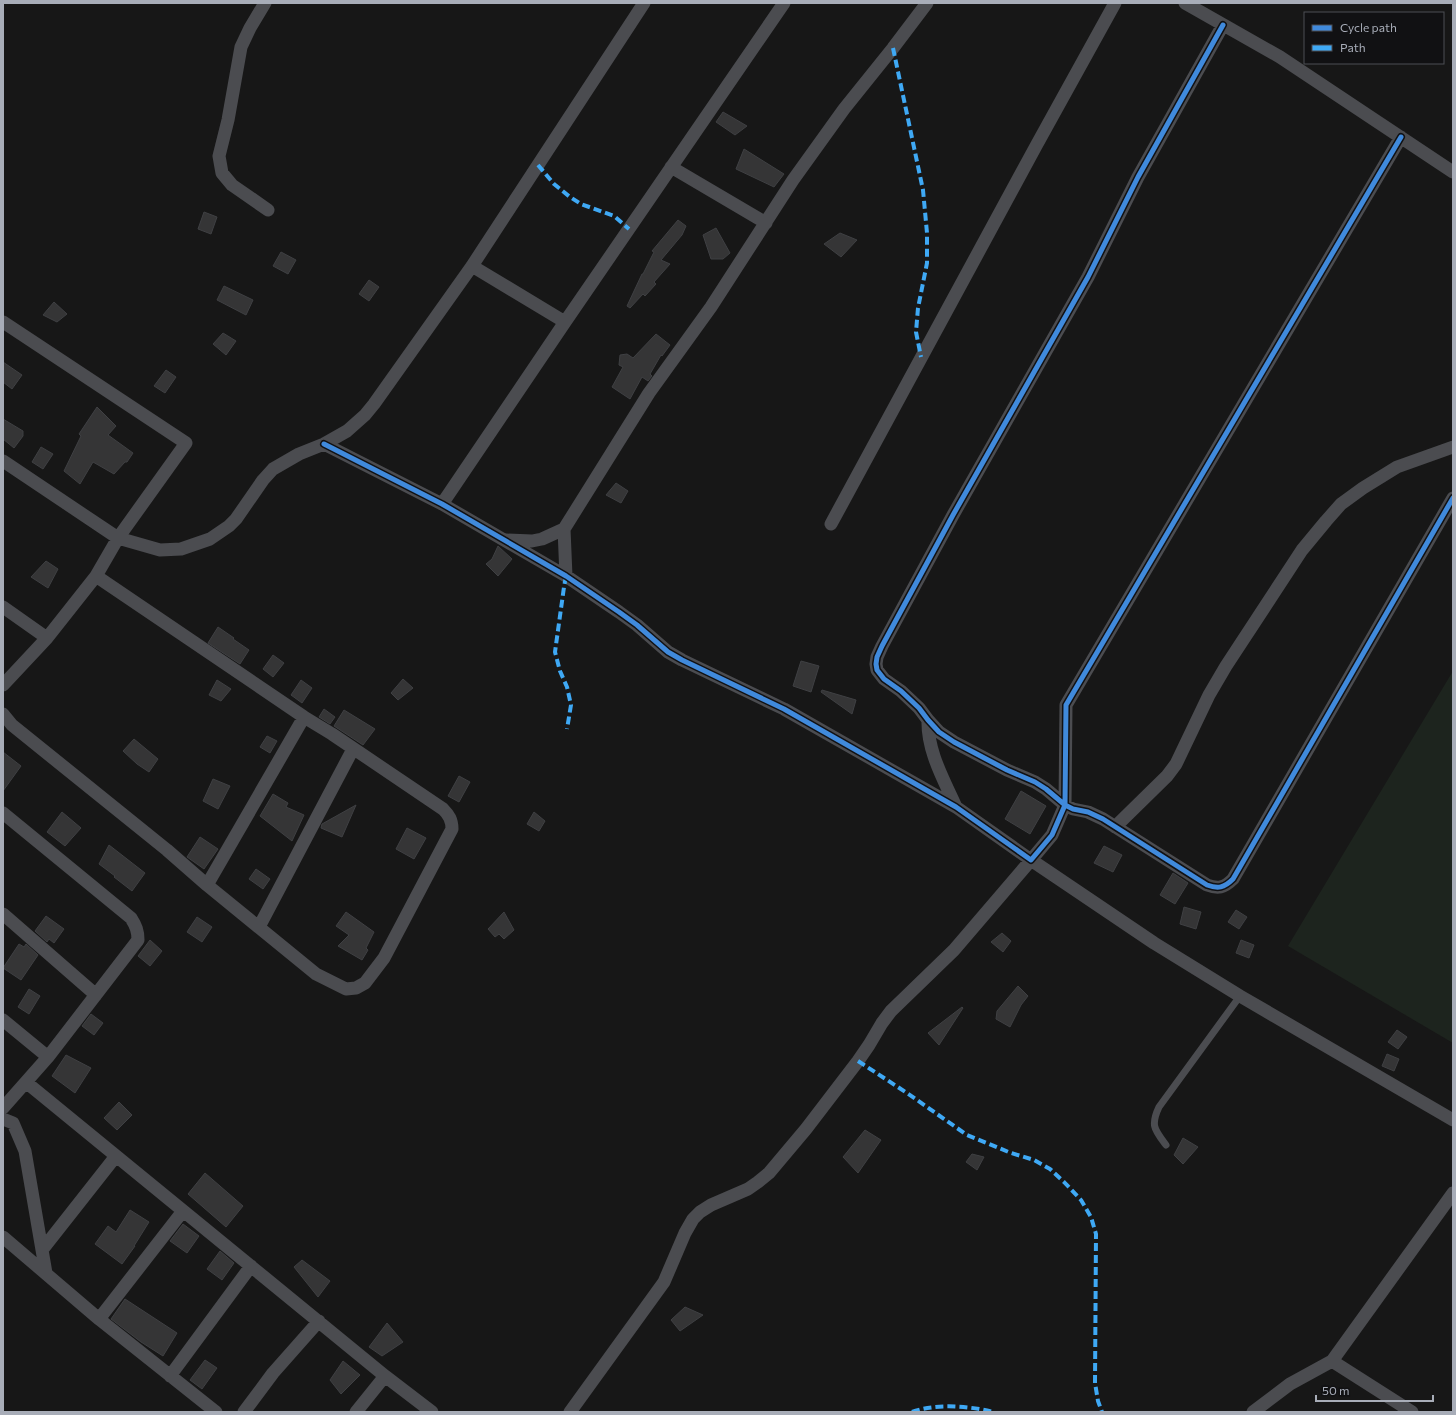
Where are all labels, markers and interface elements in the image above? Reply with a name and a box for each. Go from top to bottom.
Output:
legend [1304,12,1444,64]
text: Cycle path [1340,20,1397,34]
text: Path [1340,40,1366,54]
scale bar [1316,1377,1433,1403]
text: 50 m [1322,1383,1350,1397]

